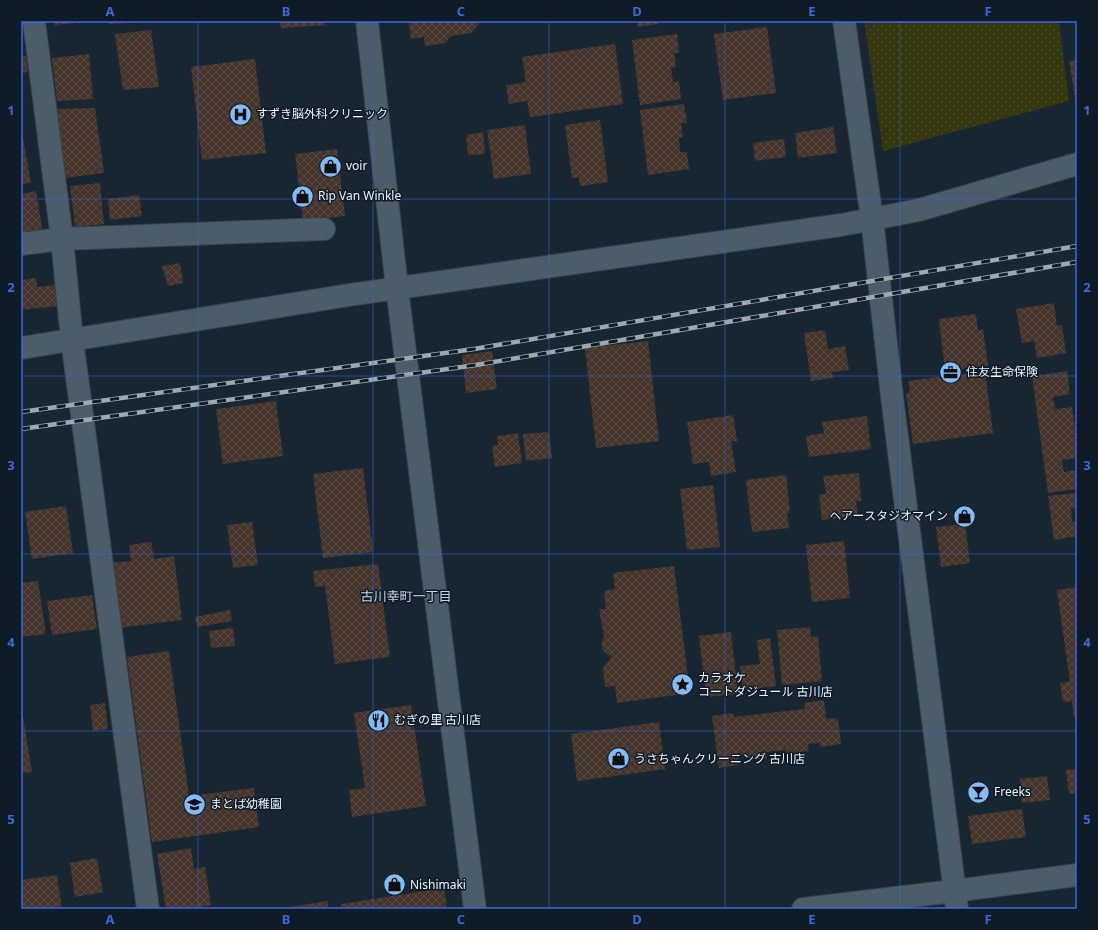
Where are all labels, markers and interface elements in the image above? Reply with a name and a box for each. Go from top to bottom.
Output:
text: A [106,2,115,20]
text: B [282,2,290,20]
text: C [457,2,465,20]
text: D [632,2,642,20]
text: E [808,2,816,20]
text: F [984,2,992,20]
text: 1 [7,101,15,119]
hospital icon: すずき脳外科クリニック [227,101,253,127]
text: 1 [1083,101,1091,119]
place label: すずき脳外科クリニック [256,105,388,122]
shop icon: voir [317,153,343,179]
place label: voir [346,157,367,174]
shop icon: Rip Van Winkle [290,183,316,209]
place label: Rip Van Winkle [318,187,401,204]
text: 2 [7,278,15,296]
text: 2 [1083,278,1091,296]
office icon: 住友生命保険 [938,359,964,385]
place label: 住友生命保険 [966,363,1038,380]
text: 3 [7,456,15,474]
text: 3 [1083,456,1091,474]
shop icon: ヘアースタジオマイン [951,503,977,529]
place label: ヘアースタジオマイン [829,507,948,524]
district label: 古川幸町一丁目 [360,587,452,605]
text: 4 [7,633,15,651]
text: 4 [1083,633,1091,651]
place label: カラオケ コートダジュール 古川店 [698,669,833,700]
place icon: カラオケ コートダジュール 古川店 [669,672,695,698]
restaurant icon: むぎの里 古川店 [365,707,391,733]
place label: むぎの里 古川店 [394,711,481,728]
shop icon: うさちゃんクリーニング 古川店 [606,746,632,772]
place label: うさちゃんクリーニング 古川店 [634,750,805,767]
bar icon: Freeks [965,779,991,805]
place label: Freeks [994,783,1031,800]
school or university icon: まとば幼稚園 [181,791,207,817]
place label: まとば幼稚園 [210,795,282,812]
text: 5 [7,810,15,828]
text: 5 [1083,810,1091,828]
shop icon: Nishimaki [381,872,407,898]
place label: Nishimaki [410,876,466,893]
text: A [106,910,115,928]
text: B [282,910,290,928]
text: C [457,910,465,928]
text: D [632,910,642,928]
text: E [808,910,816,928]
text: F [984,910,992,928]

